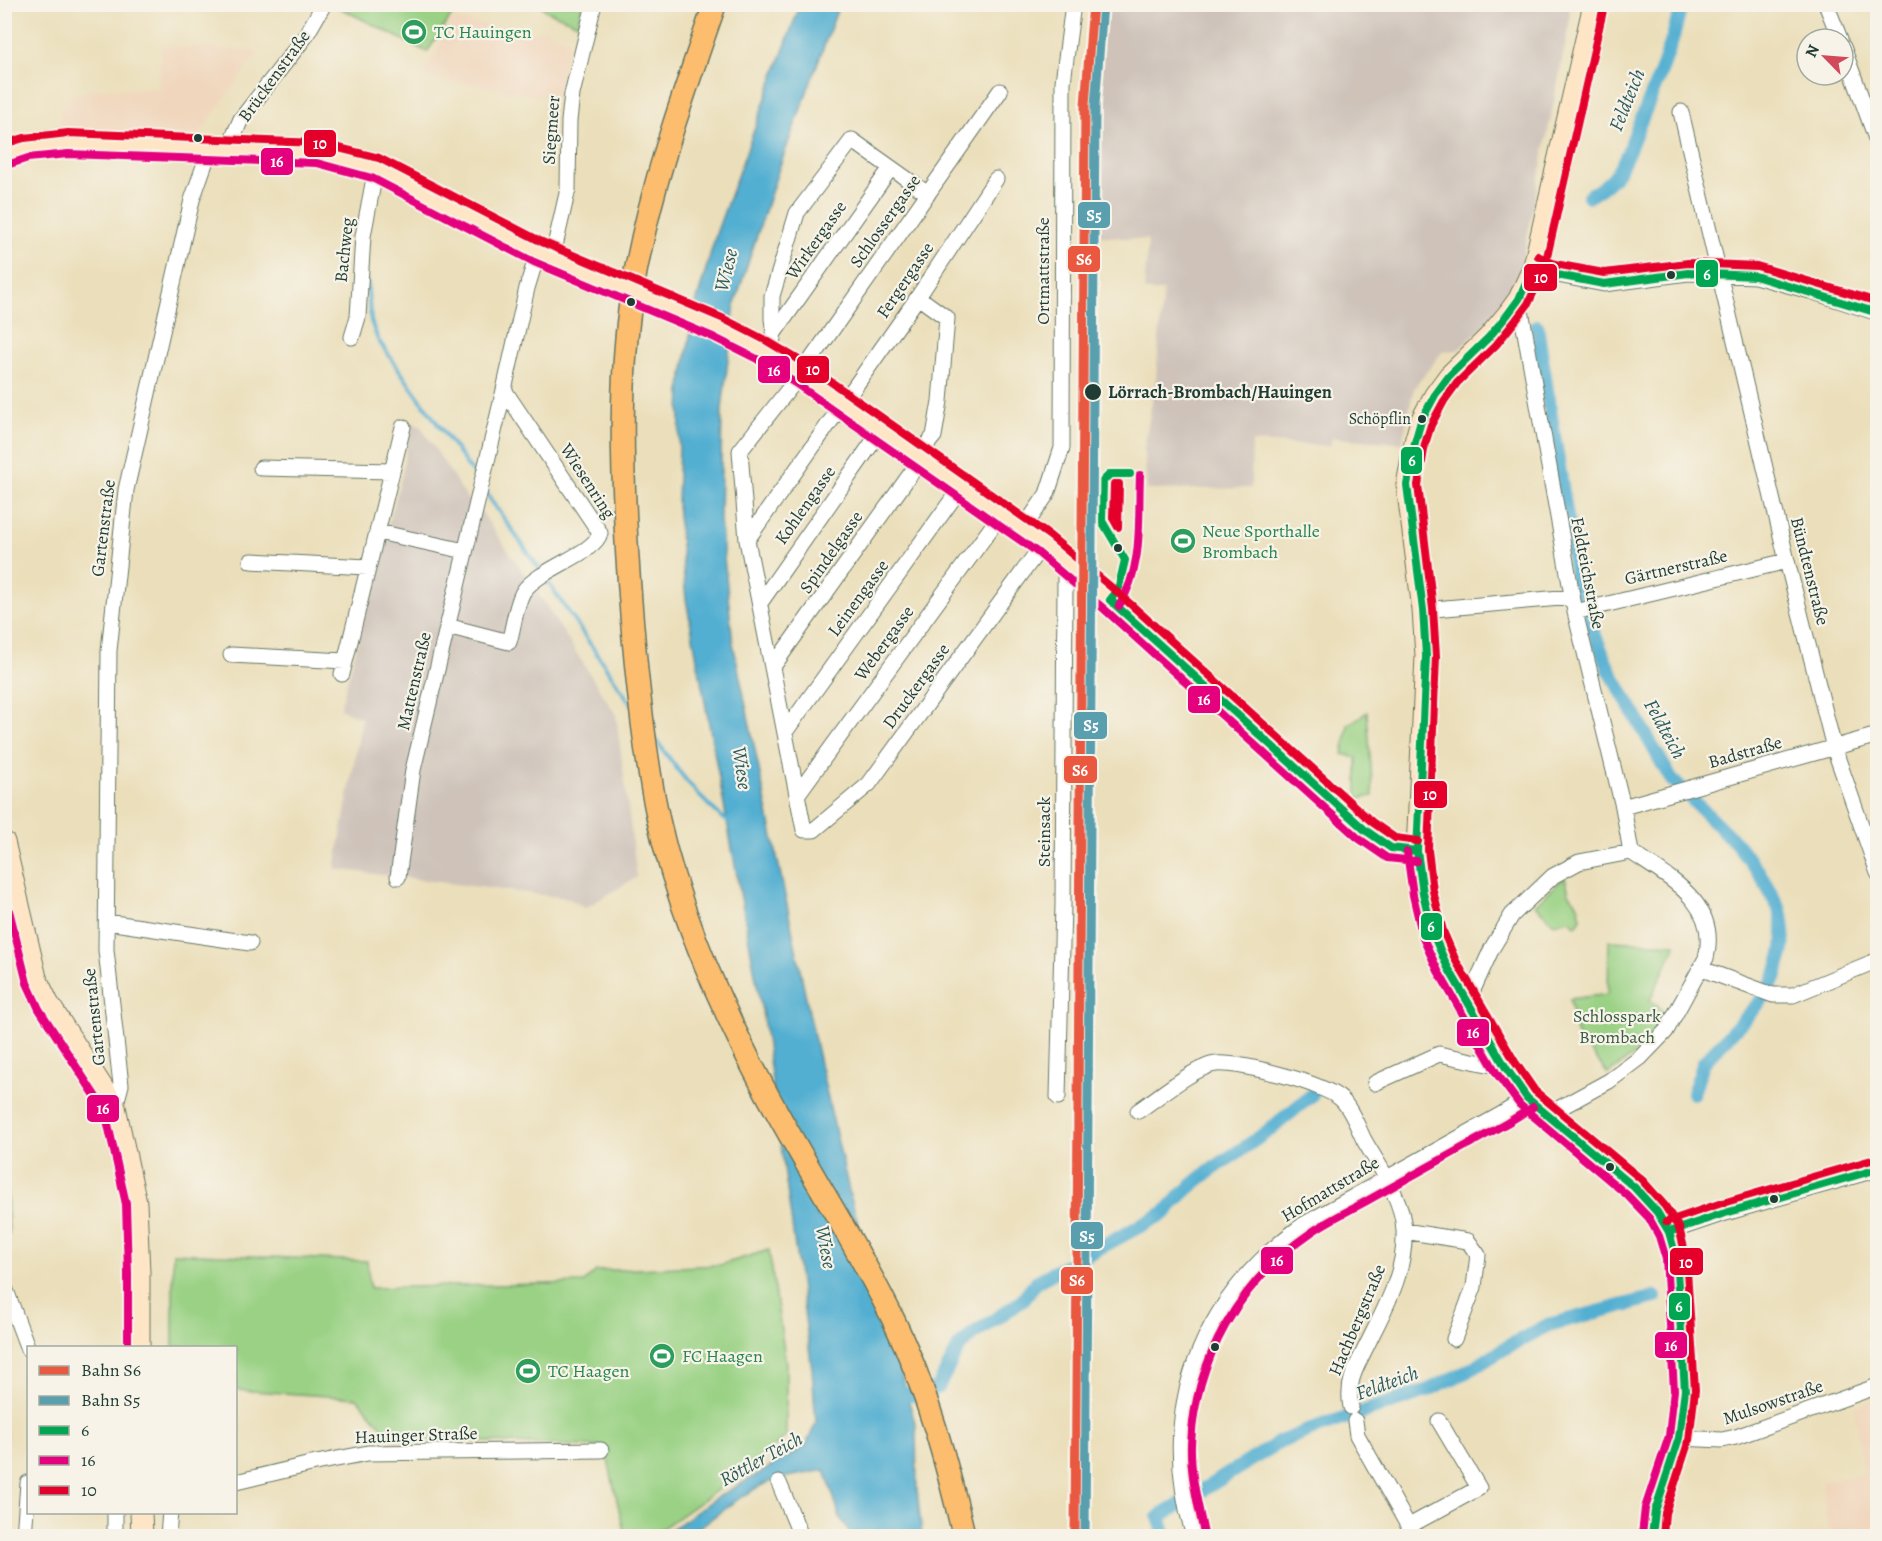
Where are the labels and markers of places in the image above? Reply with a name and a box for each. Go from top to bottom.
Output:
sports icon: TC Hauingen [399,17,429,47]
place label: TC Hauingen [434,20,532,44]
unlabelled marker [192,132,204,144]
unlabelled marker [1665,269,1677,281]
unlabelled marker [625,296,637,308]
place label: Lörrach-Brombach/Hauingen [1108,380,1332,404]
marker: Lörrach-Brombach/Hauingen [1083,382,1103,402]
place label: Schöpflin [1349,408,1411,430]
marker: Schöpflin [1416,413,1428,425]
place label: Neue Sporthalle Brombach [1202,519,1320,564]
sports icon: Neue Sporthalle Brombach [1168,526,1198,556]
unlabelled marker [1112,542,1124,554]
unlabelled marker [1604,1161,1616,1173]
unlabelled marker [1768,1193,1780,1205]
sports icon: FC Haagen [647,1341,677,1371]
unlabelled marker [1209,1341,1221,1353]
place label: FC Haagen [682,1344,763,1368]
sports icon: TC Haagen [513,1356,543,1386]
place label: TC Haagen [548,1359,630,1383]

